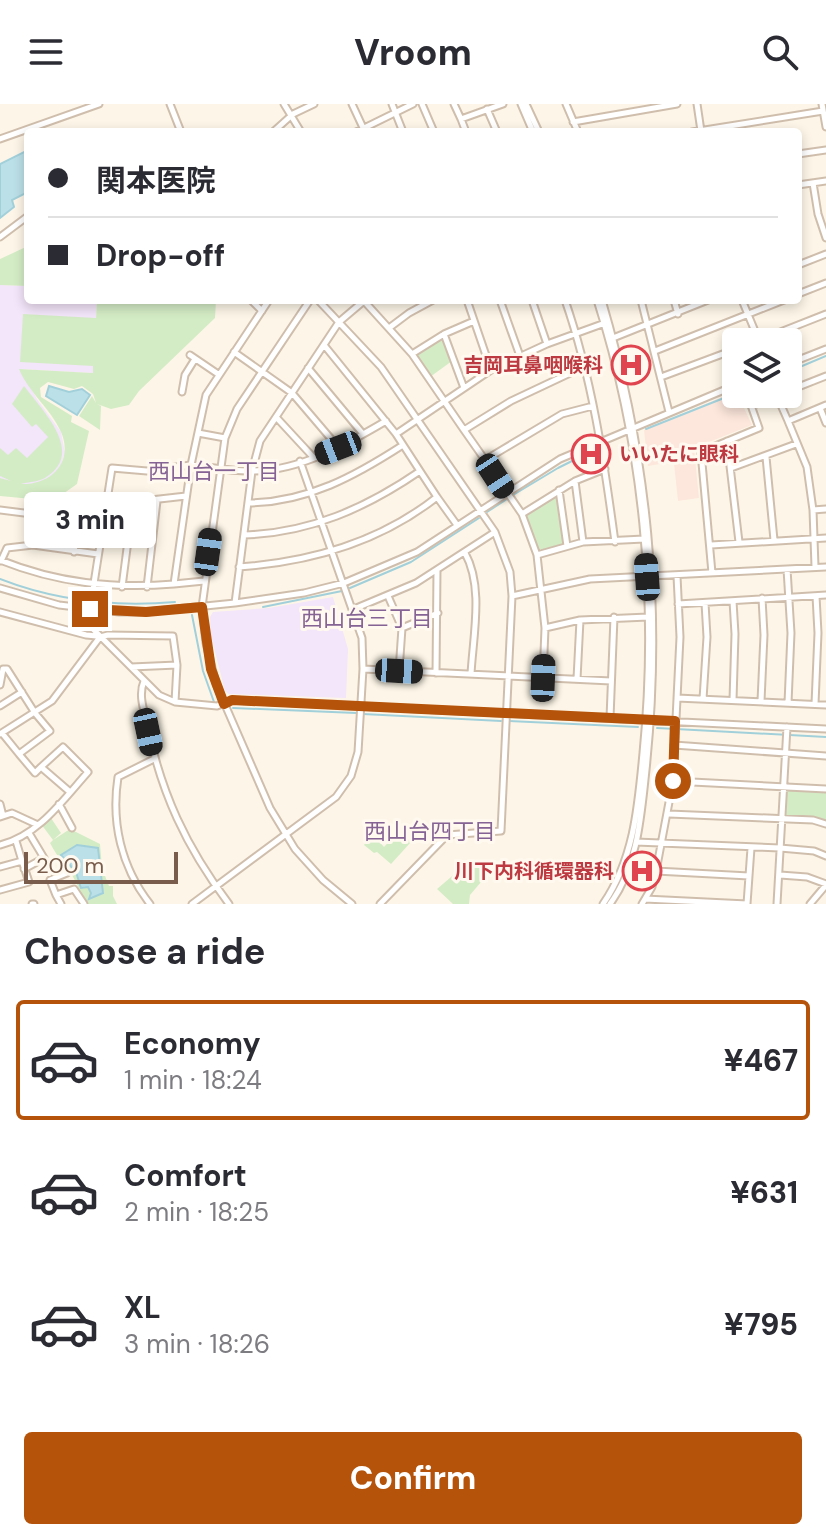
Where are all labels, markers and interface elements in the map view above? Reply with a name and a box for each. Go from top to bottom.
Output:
text: Vroom [354,29,472,76]
icon: menu [24,30,68,74]
icon: search [758,30,802,74]
text: 関本医院 [96,161,216,200]
text: Drop-off [96,236,225,275]
map controls [722,328,802,408]
button: layers [722,328,802,408]
hospital icon: 吉岡耳鼻咽喉科 [610,344,652,386]
place label: 吉岡耳鼻咽喉科 [463,352,603,378]
car [311,428,365,468]
hospital icon: いいたに眼科 [570,433,612,475]
place label: いいたに眼科 [619,441,739,467]
car [472,449,518,503]
district label: 西山台一丁目 [148,457,280,486]
callout: 3 min [24,493,156,549]
text: 3 min [55,503,125,537]
car [193,527,223,577]
car [633,552,661,602]
route end [72,591,108,627]
district label: 西山台三丁目 [301,604,433,633]
car [530,654,556,702]
car [374,658,424,684]
car [131,706,165,758]
route start [655,763,691,799]
district label: 西山台四丁目 [364,817,496,846]
scale bar [24,848,178,884]
hospital icon: 川下内科循環器科 [621,850,663,892]
text: 200 m [36,851,104,880]
place label: 川下内科循環器科 [454,858,614,884]
text: Choose a ride [24,928,265,975]
icon: car [28,1024,100,1096]
text: Economy [124,1024,261,1063]
text: ¥467 [724,1041,798,1080]
text: 1 min · 18:24 [124,1063,262,1097]
icon: car [28,1156,100,1228]
text: Comfort [124,1156,247,1195]
text: ¥631 [730,1173,798,1212]
text: 2 min · 18:25 [124,1195,269,1229]
icon: car [28,1288,100,1360]
text: XL [124,1288,161,1327]
text: ¥795 [724,1305,798,1344]
text: 3 min · 18:26 [124,1327,270,1361]
button: Confirm [24,1432,802,1524]

